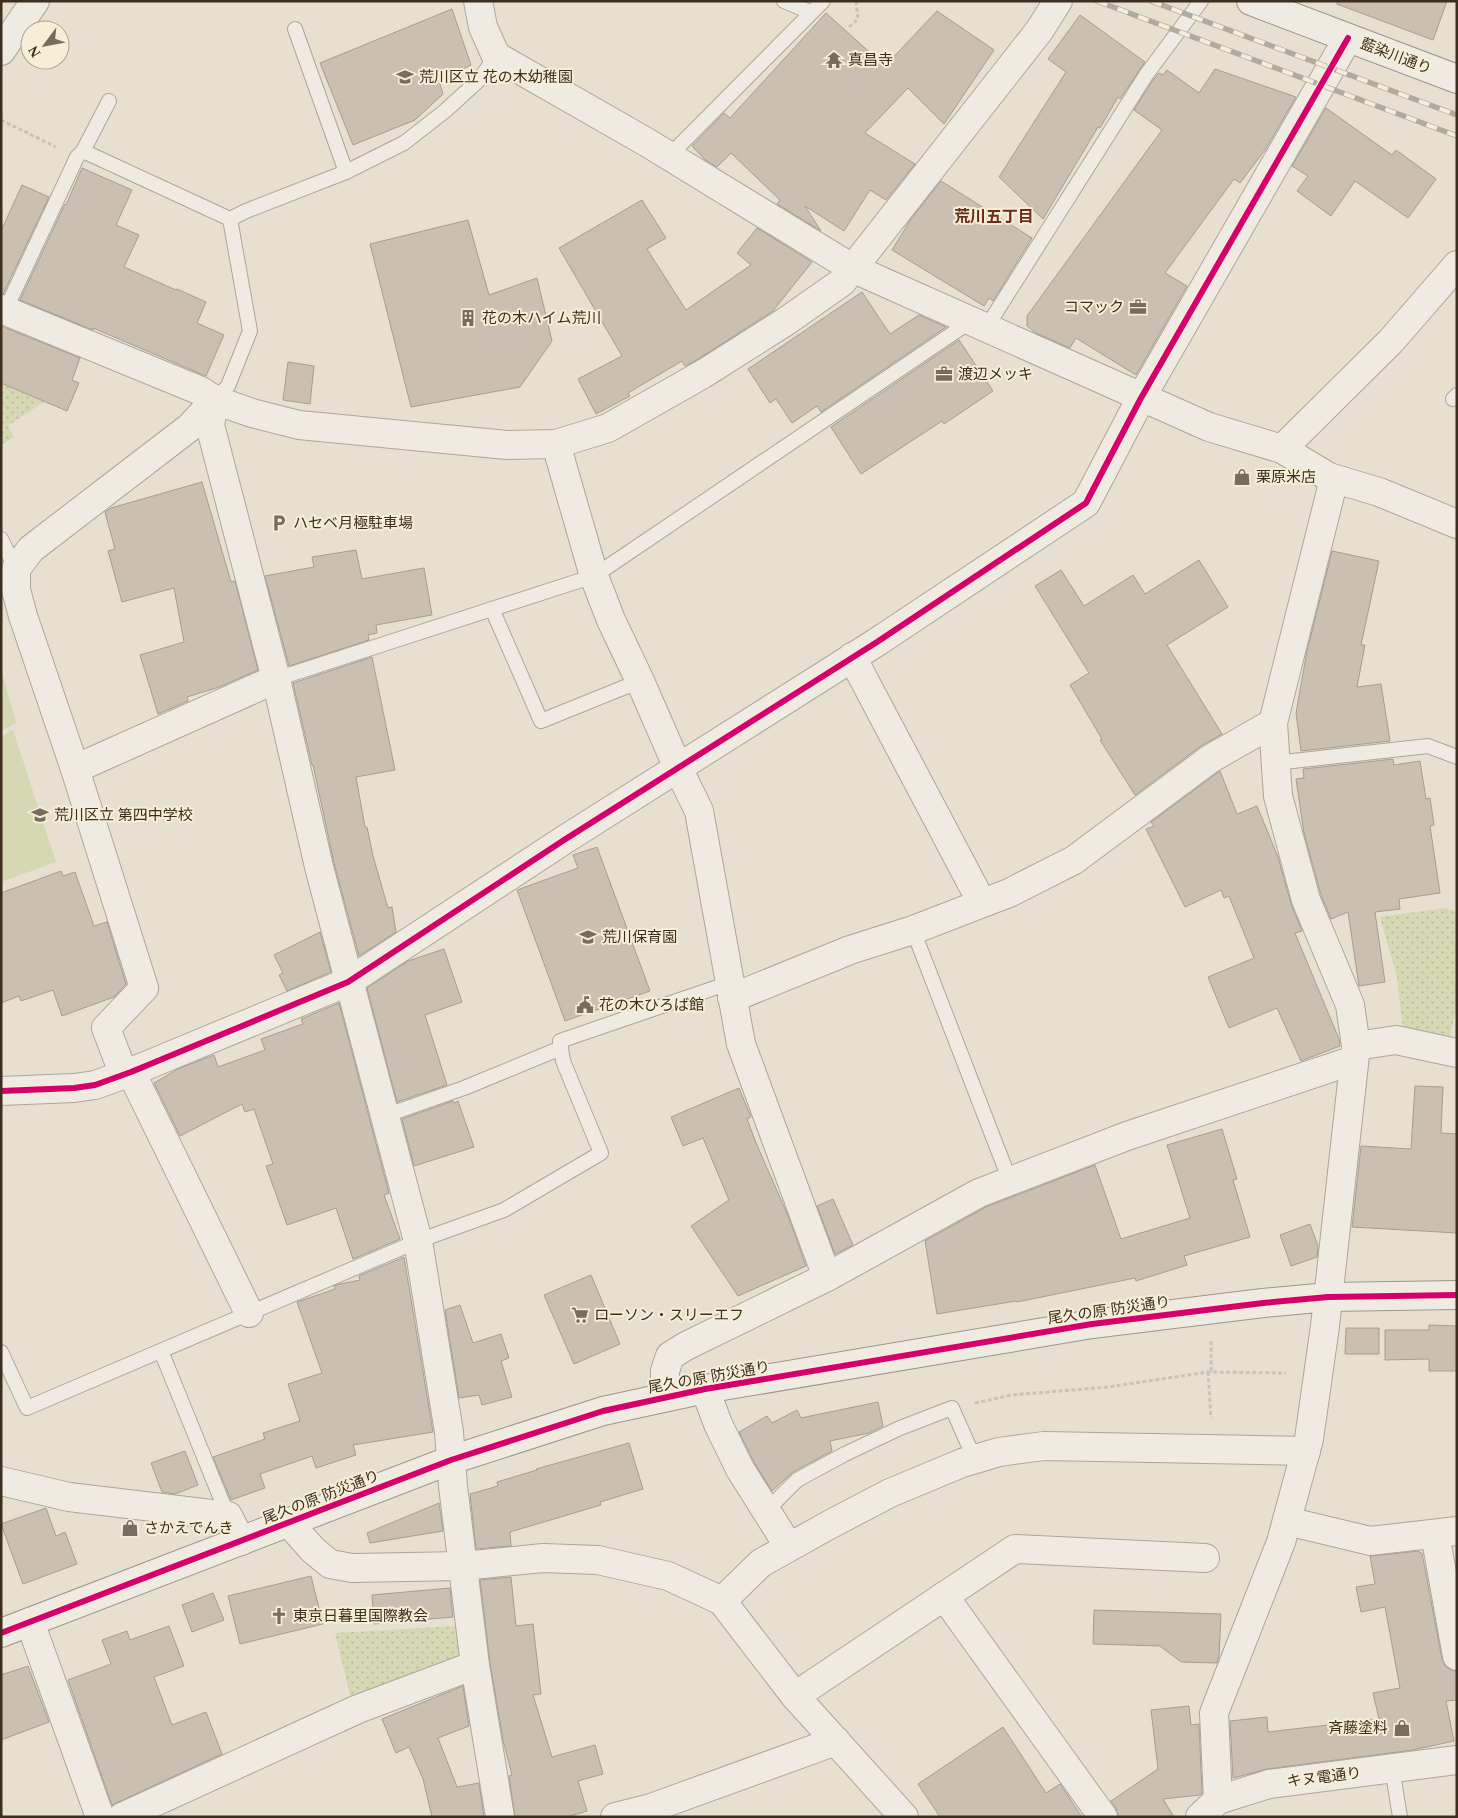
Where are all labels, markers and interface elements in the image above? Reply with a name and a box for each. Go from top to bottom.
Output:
north arrow [20,20,70,70]
street label: 藍染川通り [1358,34,1434,77]
text: N [25,43,43,60]
temple icon: 真昌寺 [824,50,844,70]
place label: 真昌寺 [848,52,893,68]
school or university icon: 荒川区立 花の木幼稚園 [395,67,415,87]
place label: 荒川区立 花の木幼稚園 [419,69,573,85]
district label: 荒川五丁目 [954,208,1034,225]
office icon: コマック [1128,297,1148,317]
place label: コマック [1064,299,1124,315]
building icon: 花の木ハイム荒川 [458,308,478,328]
place label: 花の木ハイム荒川 [482,310,601,326]
office icon: 渡辺メッキ [934,364,954,384]
place label: 渡辺メッキ [958,366,1033,382]
shop icon: 栗原米店 [1232,467,1252,487]
place label: 栗原米店 [1256,469,1316,485]
parking icon: ハセベ月極駐車場 [269,513,289,533]
place label: ハセベ月極駐車場 [293,515,413,531]
school or university icon: 荒川区立 第四中学校 [30,805,50,825]
place label: 荒川区立 第四中学校 [54,807,193,823]
school or university icon: 荒川保育園 [578,927,598,947]
place label: 荒川保育園 [602,929,677,945]
public building icon: 花の木ひろば館 [575,995,595,1015]
place label: 花の木ひろば館 [599,997,704,1013]
street label: 尾久の原 防災通り [1047,1293,1171,1327]
supermarket icon: ローソン・スリーエフ [570,1305,590,1325]
place label: ローソン・スリーエフ [594,1307,744,1323]
street label: 尾久の原 防災通り [647,1358,771,1396]
street label: 尾久の原 防災通り [260,1467,382,1527]
shop icon: さかえでんき [120,1518,140,1538]
place label: さかえでんき [144,1520,234,1536]
church icon: 東京日暮里国際教会 [269,1606,289,1626]
place label: 東京日暮里国際教会 [293,1608,428,1624]
shop icon: 斉藤塗料 [1392,1718,1412,1738]
place label: 斉藤塗料 [1328,1719,1388,1736]
street label: キヌ電通り [1286,1764,1362,1790]

